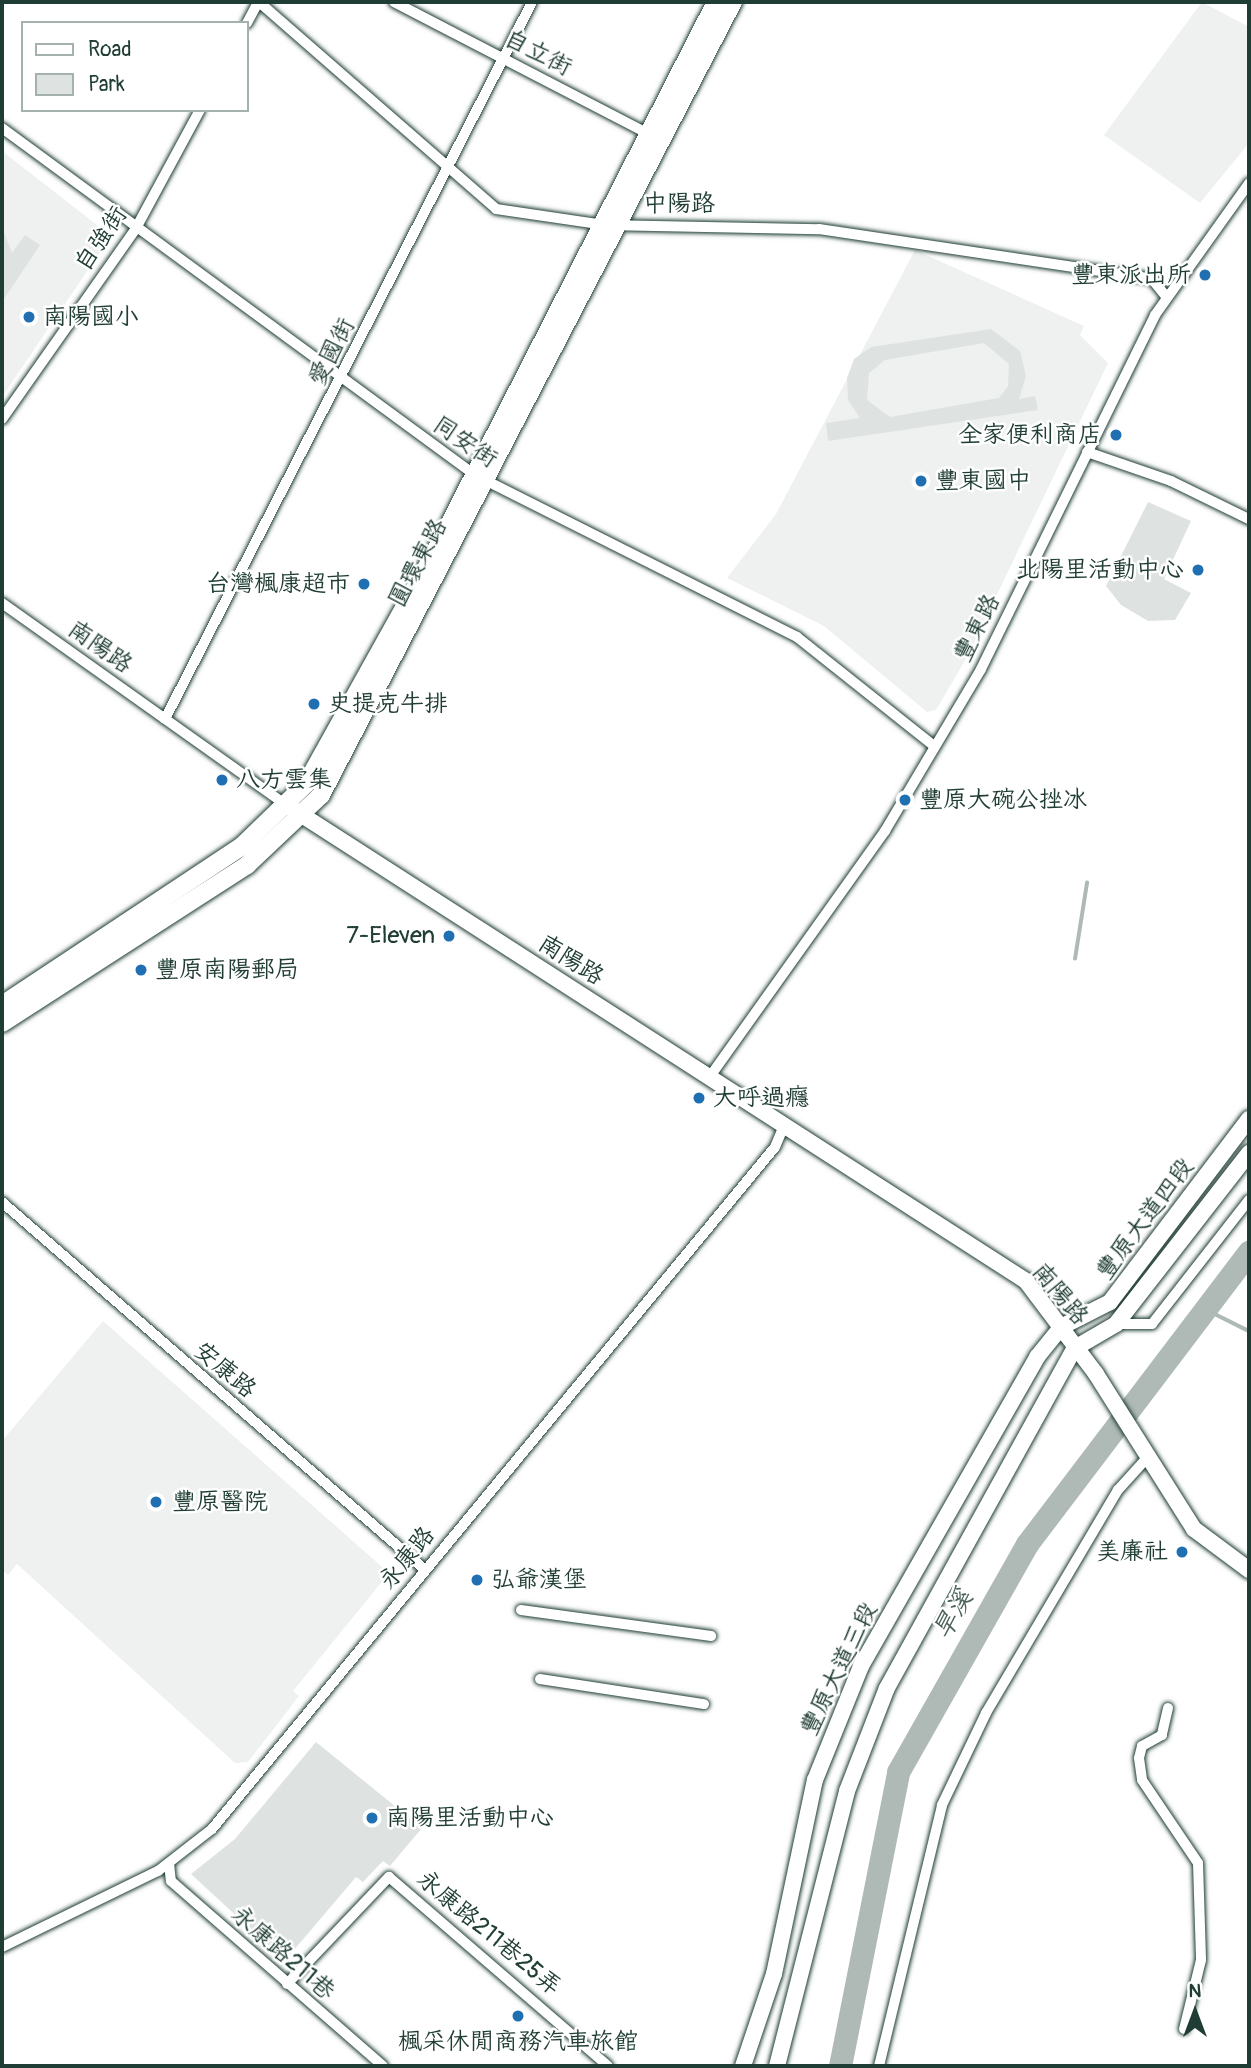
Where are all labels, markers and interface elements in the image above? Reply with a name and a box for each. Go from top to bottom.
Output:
legend [21,21,248,112]
street label: 自立街 [499,24,577,82]
text: Road [88,36,132,63]
text: Park [88,71,125,98]
street label: 中陽路 [643,190,715,218]
street label: 自強街 [69,201,133,277]
place label: 豐東派出所 [1071,261,1191,289]
marker: 豐東派出所 [1197,267,1213,283]
place label: 南陽國小 [43,303,139,331]
marker: 南陽國小 [21,309,37,325]
street label: 愛國街 [303,313,361,391]
street label: 同安街 [427,410,503,474]
place label: 全家便利商店 [958,421,1102,449]
marker: 全家便利商店 [1108,427,1124,443]
place label: 豐東國中 [935,467,1031,495]
marker: 豐東國中 [913,473,929,489]
street label: 圓環東路 [383,514,453,612]
place label: 北陽里活動中心 [1016,556,1184,584]
marker: 北陽里活動中心 [1190,562,1206,578]
place label: 台灣楓康超市 [206,570,350,598]
marker: 台灣楓康超市 [356,576,372,592]
street label: 豐東路 [948,589,1006,667]
street label: 南陽路 [62,615,138,679]
place label: 史提克牛排 [328,690,448,718]
marker: 史提克牛排 [306,696,322,712]
place label: 八方雲集 [236,766,332,794]
marker: 八方雲集 [214,772,230,788]
place label: 豐原大碗公挫冰 [919,786,1087,814]
marker: 豐原大碗公挫冰 [897,792,913,808]
place label: 7-Eleven [346,922,435,950]
marker: 7-Eleven [441,928,457,944]
street label: 南陽路 [533,929,609,991]
place label: 豐原南陽郵局 [155,956,299,984]
marker: 豐原南陽郵局 [133,962,149,978]
place label: 大呼過癮 [713,1084,809,1112]
marker: 大呼過癮 [691,1090,707,1106]
street label: 豐原大道四段 [1090,1153,1200,1285]
street label: 南陽路 [1026,1257,1094,1331]
street label: 安康路 [188,1336,262,1404]
place label: 豐原醫院 [172,1488,268,1516]
marker: 豐原醫院 [146,1492,166,1512]
street label: 永康路 [373,1521,441,1595]
place label: 美廉社 [1096,1538,1168,1566]
marker: 美廉社 [1174,1544,1190,1560]
place label: 弘爺漢堡 [491,1566,587,1594]
marker: 弘爺漢堡 [469,1572,485,1588]
water label: 旱溪 [927,1585,981,1645]
street label: 豐原大道三段 [794,1598,884,1740]
place label: 南陽里活動中心 [386,1804,554,1832]
marker: 南陽里活動中心 [364,1810,380,1826]
street label: 永康路211巷25弄 [411,1865,567,2001]
street label: 永康路211巷 [225,1900,341,2006]
north arrow [1160,1977,1230,2047]
text: N [1189,1979,1201,2003]
marker: 楓采休閒商務汽車旅館 [510,2008,526,2024]
place label: 楓采休閒商務汽車旅館 [398,2028,638,2056]

